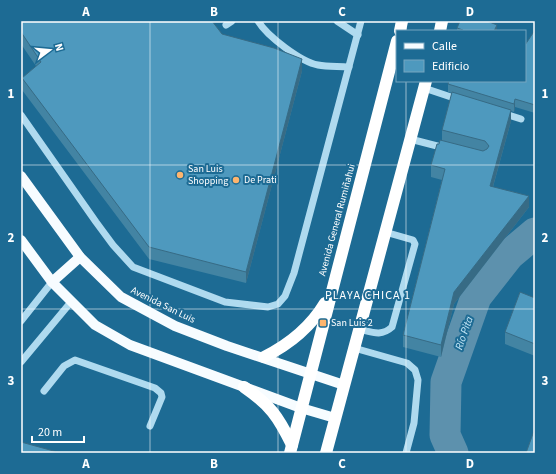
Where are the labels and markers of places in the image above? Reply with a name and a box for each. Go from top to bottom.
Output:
place label: San Luis Shopping [188,162,228,188]
marker: San Luis Shopping [175,170,185,180]
place label: De Prati [244,173,277,187]
marker: De Prati [231,175,241,185]
place label: San Luis 2 [331,316,373,330]
marker: San Luis 2 [318,318,328,328]

